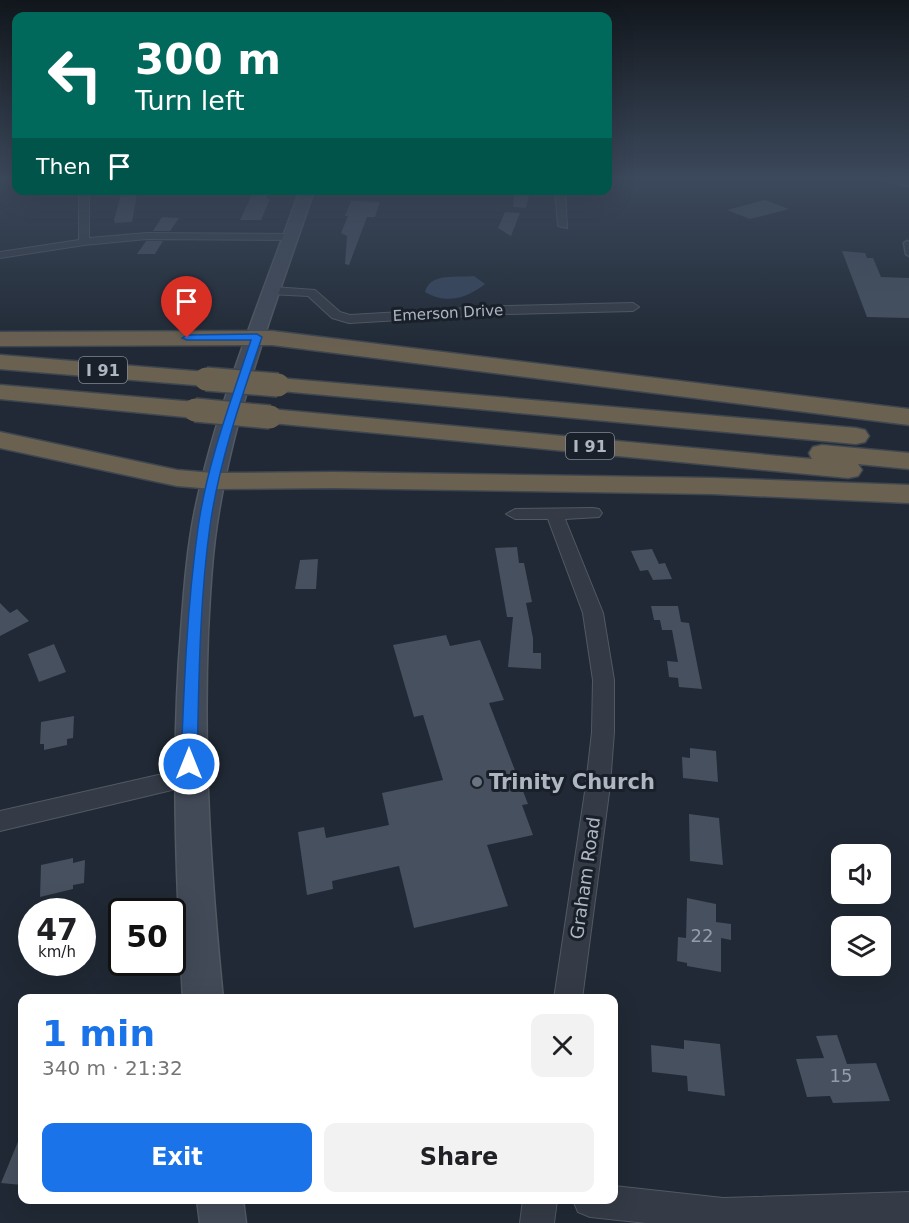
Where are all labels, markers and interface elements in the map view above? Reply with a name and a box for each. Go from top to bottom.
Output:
text: 300 m [135,35,281,84]
icon: left [36,36,114,114]
text: Turn left [135,85,245,116]
icon: arrive [103,150,136,183]
text: Then [36,154,91,179]
pin [161,276,212,338]
icon: arrive [170,285,203,318]
street label: Emerson Drive [392,301,504,325]
road number: I 91 [79,357,127,383]
road number: I 91 [566,433,614,459]
position arrow [157,732,221,796]
place label: Trinity Church [489,770,655,794]
marker: Trinity Church [470,775,484,789]
street label: Graham Road [566,816,604,940]
map controls [831,844,891,976]
button: sound [831,844,891,904]
speed limit sign: 50 [108,898,186,976]
text: 47 [36,912,78,947]
button: layers [831,916,891,976]
house number: 22 [691,925,713,946]
text: km/h [38,943,76,961]
text: 1 min [42,1013,155,1054]
button: close [531,1014,594,1077]
text: 340 m · 21:32 [42,1056,183,1080]
house number: 15 [830,1065,852,1086]
button: Exit [42,1123,312,1192]
button: Share [324,1123,594,1192]

